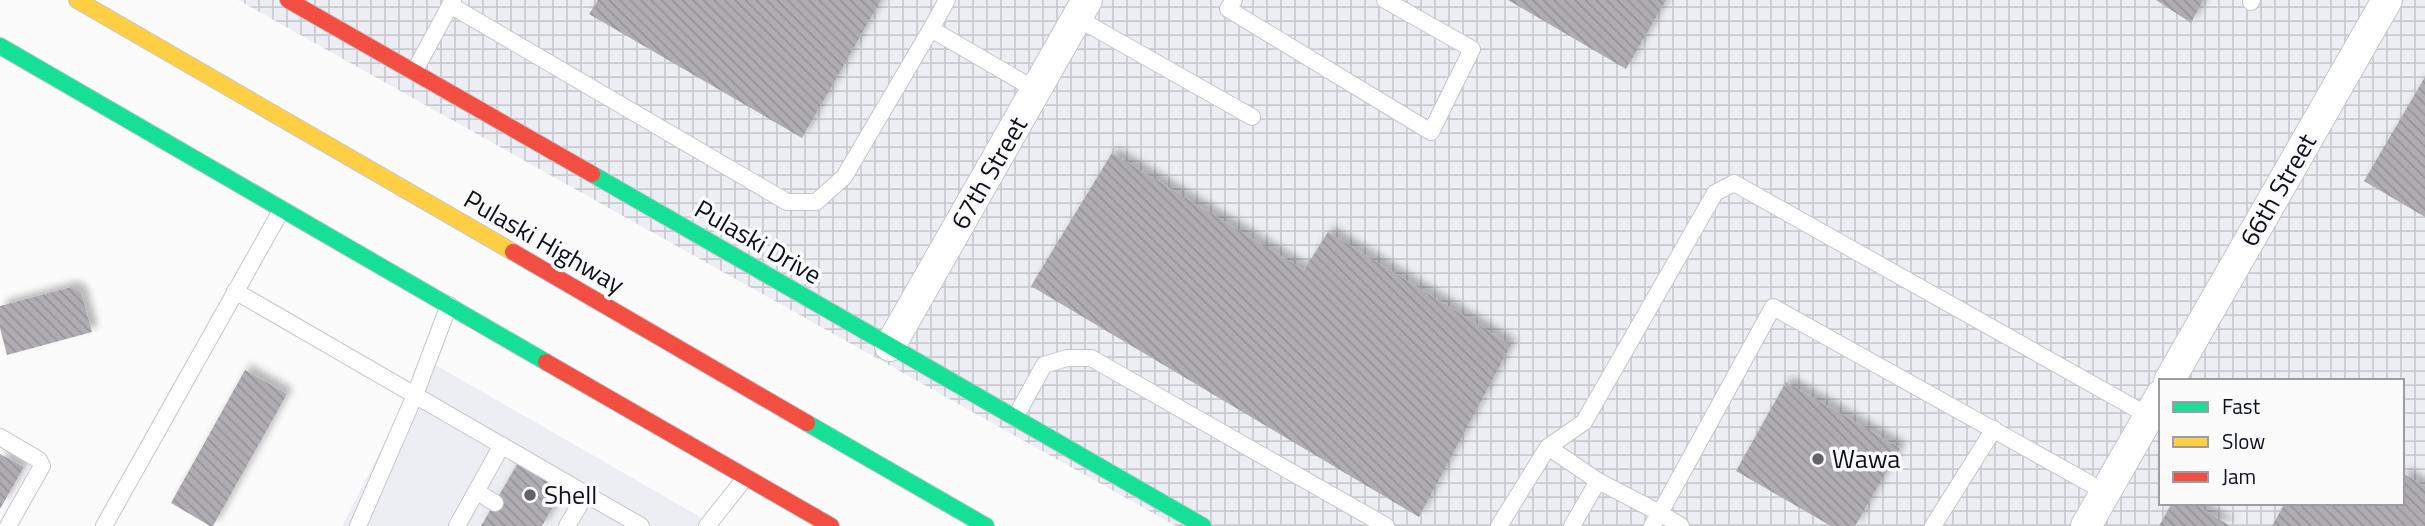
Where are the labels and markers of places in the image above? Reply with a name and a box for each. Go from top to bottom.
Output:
place label: Wawa [1832,439,1900,478]
marker: Wawa [1810,451,1826,467]
place label: Shell [544,475,597,514]
marker: Shell [522,487,538,503]

